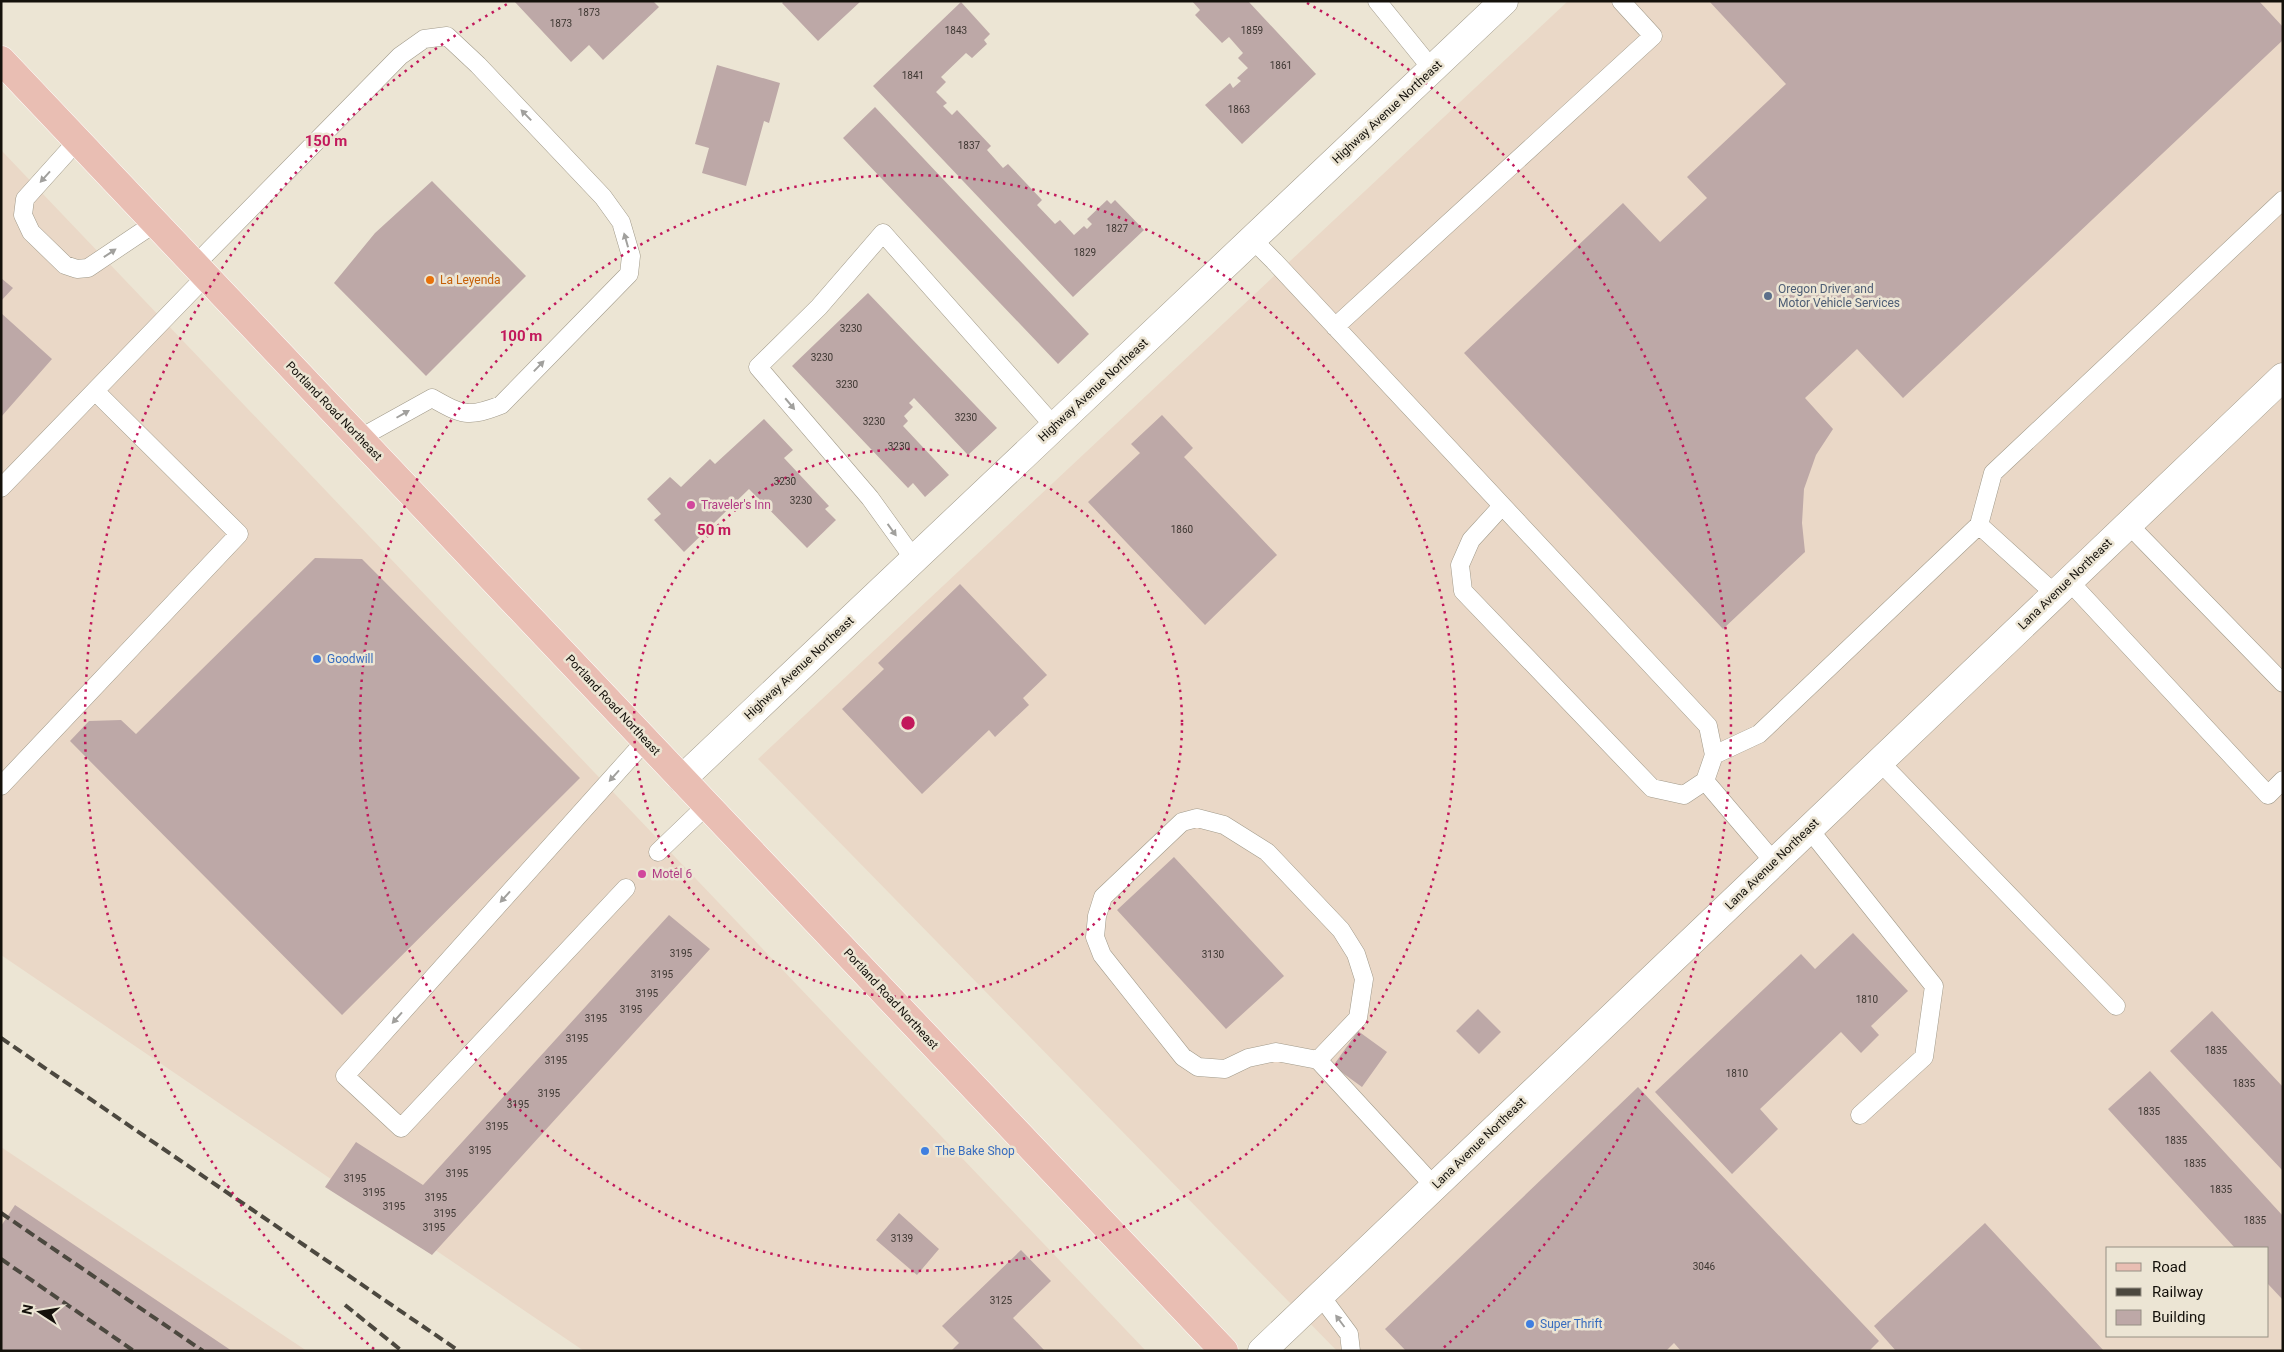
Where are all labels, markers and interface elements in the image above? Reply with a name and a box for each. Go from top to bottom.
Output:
house number: 1873 [578,7,600,18]
house number: 1873 [550,18,572,29]
house number: 1843 [945,25,967,36]
house number: 1859 [1241,25,1263,36]
street label: Highway Avenue Northeast [1329,58,1445,166]
house number: 1861 [1270,60,1292,71]
house number: 1841 [902,70,924,81]
house number: 1863 [1228,104,1250,115]
one-way arrow [520,109,532,121]
text: 150 m [305,132,347,150]
house number: 1837 [958,140,981,151]
one-way arrow [39,170,51,182]
house number: 1827 [1106,223,1129,234]
one-way arrow [622,233,630,248]
house number: 1829 [1074,247,1096,258]
one-way arrow [104,248,117,258]
place label: La Leyenda [440,273,501,287]
marker: La Leyenda [424,274,436,286]
place label: Oregon Driver and Motor Vehicle Services [1778,282,1900,310]
marker: Oregon Driver and Motor Vehicle Services [1762,290,1774,302]
house number: 3230 [840,323,863,334]
text: 100 m [500,327,542,345]
street label: Highway Avenue Northeast [1035,336,1151,444]
house number: 3230 [811,352,834,363]
street label: Portland Road Northeast [283,359,385,463]
one-way arrow [533,360,545,372]
house number: 3230 [836,379,859,390]
one-way arrow [784,398,796,410]
one-way arrow [395,410,410,418]
house number: 3230 [955,412,978,423]
house number: 3230 [863,416,886,427]
house number: 3230 [888,441,911,452]
house number: 3230 [774,476,797,487]
house number: 3230 [790,495,813,506]
place label: Traveler's Inn [701,498,771,512]
marker: Traveler's Inn [685,499,697,511]
text: 50 m [697,521,731,539]
one-way arrow [887,523,898,536]
house number: 1860 [1171,524,1194,535]
street label: Lana Avenue Northeast [2015,536,2115,632]
street label: Highway Avenue Northeast [741,614,857,722]
place label: Goodwill [327,652,373,666]
street label: Portland Road Northeast [563,652,663,758]
marker: Goodwill [311,653,323,665]
centre of rings [899,714,917,732]
one-way arrow [608,770,619,783]
street label: Lana Avenue Northeast [1722,816,1822,912]
place label: Motel 6 [652,867,693,881]
marker: Motel 6 [636,868,648,880]
one-way arrow [499,891,511,903]
street label: Portland Road Northeast [841,946,941,1052]
house number: 3195 [670,948,693,959]
house number: 3130 [1202,949,1225,960]
house number: 3195 [651,969,674,980]
house number: 3195 [636,988,659,999]
house number: 1810 [1856,994,1879,1005]
house number: 3195 [620,1004,643,1015]
one-way arrow [391,1012,402,1025]
house number: 3195 [585,1013,608,1024]
house number: 3195 [566,1033,589,1044]
house number: 1835 [2205,1045,2228,1056]
house number: 3195 [545,1055,568,1066]
house number: 1810 [1726,1068,1749,1079]
house number: 1835 [2233,1078,2256,1089]
house number: 3195 [538,1088,561,1099]
street label: Lana Avenue Northeast [1429,1095,1529,1191]
house number: 3195 [507,1099,530,1110]
house number: 1835 [2138,1106,2161,1117]
house number: 3195 [486,1121,509,1132]
house number: 1835 [2165,1135,2188,1146]
place label: The Bake Shop [935,1144,1015,1158]
house number: 3195 [469,1145,492,1156]
marker: The Bake Shop [919,1145,931,1157]
house number: 1835 [2184,1158,2207,1169]
house number: 3195 [446,1168,469,1179]
house number: 3195 [344,1173,367,1184]
house number: 1835 [2210,1184,2233,1195]
house number: 3195 [363,1187,386,1198]
house number: 3195 [425,1192,448,1203]
house number: 3195 [383,1201,406,1212]
house number: 3195 [434,1208,457,1219]
house number: 1835 [2244,1215,2267,1226]
house number: 3195 [423,1222,446,1233]
house number: 3139 [891,1233,913,1244]
legend [2106,1247,2269,1337]
text: Road [2152,1258,2186,1276]
house number: 3046 [1693,1261,1716,1272]
text: Railway [2152,1283,2203,1301]
north arrow [15,1287,65,1337]
house number: 3125 [990,1295,1013,1306]
text: N [18,1303,36,1316]
text: Building [2152,1308,2206,1326]
one-way arrow [1335,1314,1345,1328]
place label: Super Thrift [1540,1317,1603,1331]
marker: Super Thrift [1524,1318,1536,1330]

